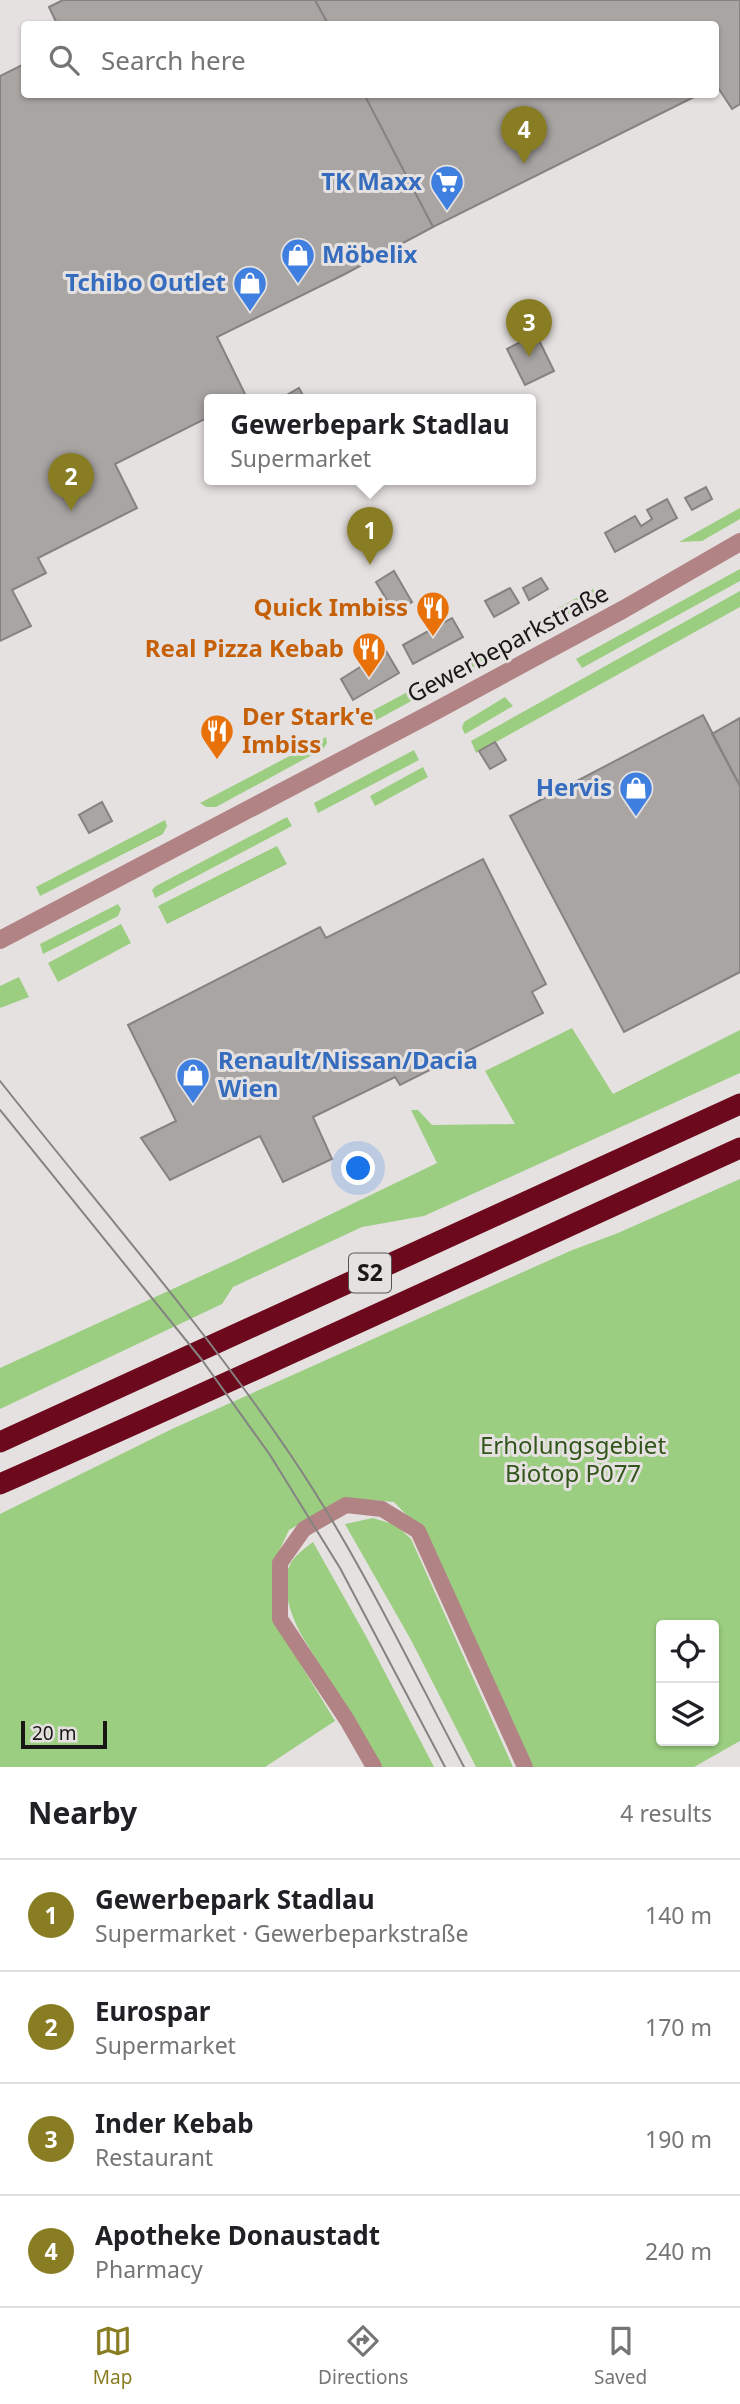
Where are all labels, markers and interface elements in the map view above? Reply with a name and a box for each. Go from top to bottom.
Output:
search box [21,21,719,98]
icon: search [45,41,83,79]
text: Search here [101,42,246,78]
pin: 4 [501,106,547,164]
supermarket icon: TK Maxx [428,163,466,212]
place label: TK Maxx [321,164,422,197]
shop icon: Möbelix [279,236,317,285]
place label: Möbelix [322,237,417,270]
shop icon: Tchibo Outlet [231,264,269,313]
place label: Tchibo Outlet [65,265,226,298]
pin: 3 [506,299,552,357]
popup [204,394,536,485]
text: Gewerbepark Stadlau [230,406,510,442]
text: Supermarket [230,442,371,474]
pin: 2 [48,453,94,511]
pin: 1 [347,507,393,565]
street label: Gewerbeparkstraße [401,576,614,710]
restaurant icon: Quick Imbiss [414,589,452,638]
place label: Quick Imbiss [254,590,408,623]
restaurant icon: Real Pizza Kebab [350,630,388,679]
place label: Real Pizza Kebab [145,631,344,664]
place label: Der Stark'e Imbiss [242,699,374,760]
restaurant icon: Der Stark'e Imbiss [198,712,236,761]
shop icon: Hervis [617,769,655,818]
place label: Hervis [536,770,612,803]
place label: Renault/Nissan/Dacia Wien [218,1043,478,1104]
shop icon: Renault/Nissan/Dacia Wien [174,1056,212,1105]
your location [341,1151,375,1185]
road number: S2 [349,1254,391,1292]
park label: Erholungsgebiet Biotop P077 [480,1428,666,1489]
map controls [656,1620,719,1746]
button: locate [656,1620,719,1683]
button: layers [656,1683,719,1746]
scale bar [21,1718,107,1750]
text: 20 m [32,1720,76,1746]
text: Nearby [28,1792,137,1833]
text: 4 results [620,1797,712,1829]
text: Gewerbepark Stadlau [95,1881,375,1917]
text: 1 [44,1899,58,1931]
text: 140 m [645,1899,712,1931]
text: Supermarket · Gewerbeparkstraße [95,1917,469,1949]
text: Eurospar [95,1993,211,2029]
text: 2 [44,2011,58,2043]
text: 170 m [645,2011,712,2043]
text: Supermarket [95,2029,236,2061]
text: Inder Kebab [95,2105,254,2141]
text: 3 [44,2123,58,2155]
text: 190 m [645,2123,712,2155]
text: Restaurant [95,2141,213,2173]
text: Apotheke Donaustadt [95,2217,380,2253]
text: 4 [44,2235,58,2267]
text: 240 m [645,2235,712,2267]
text: Pharmacy [95,2253,203,2285]
tab: Map [93,2322,132,2390]
tab: Directions [318,2322,408,2390]
tab: Saved [594,2322,647,2390]

